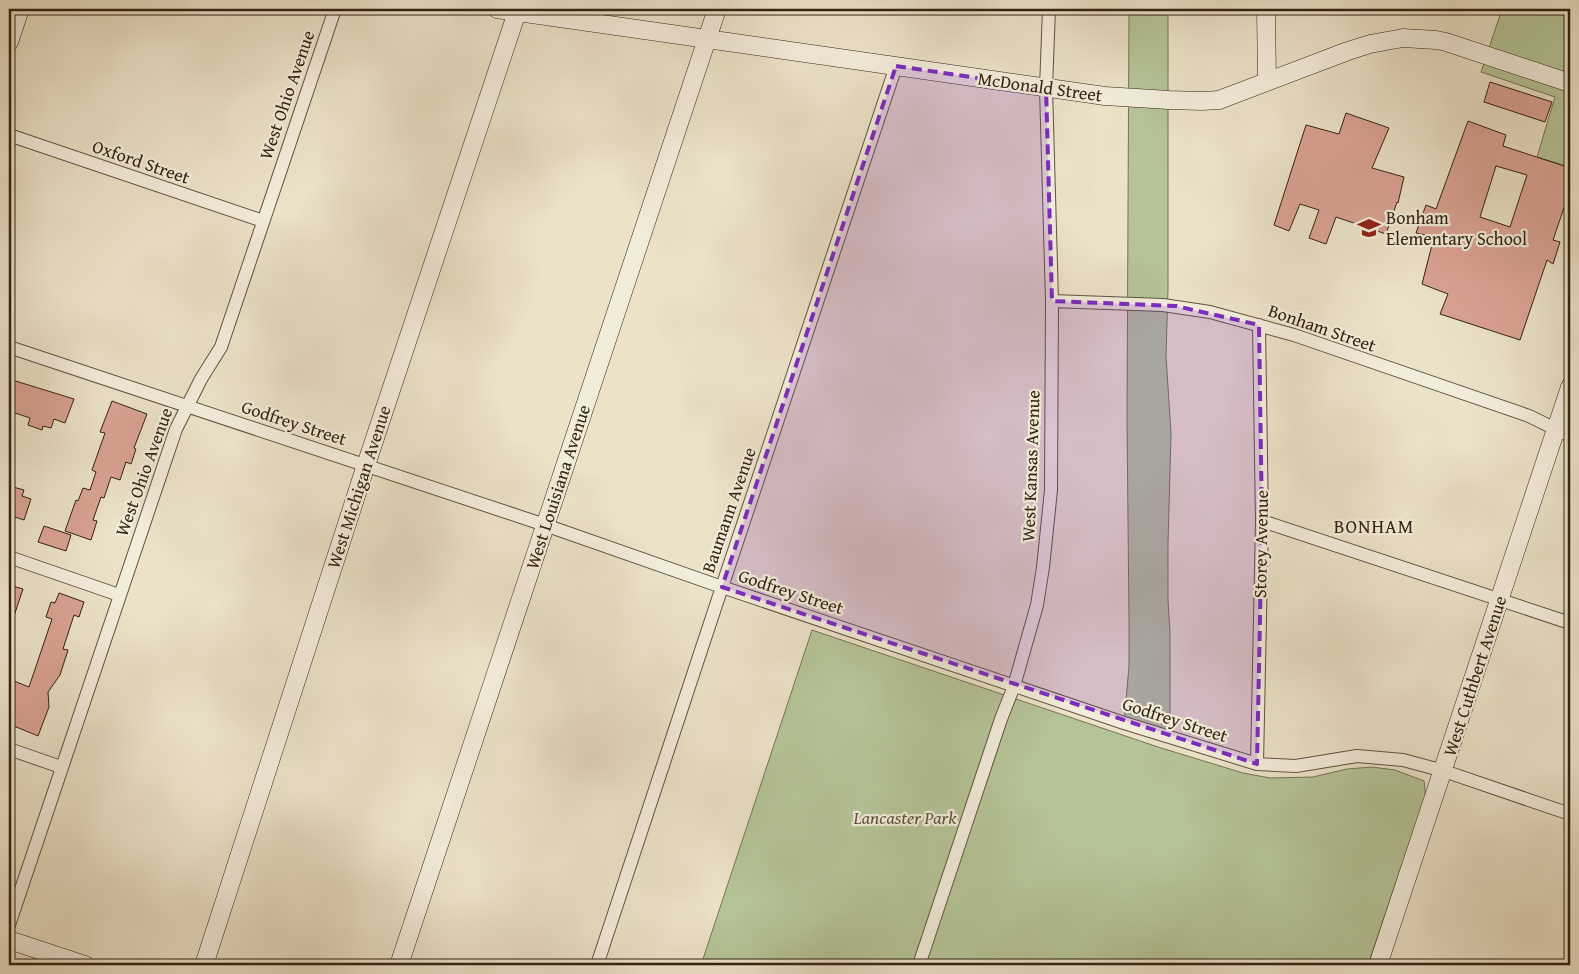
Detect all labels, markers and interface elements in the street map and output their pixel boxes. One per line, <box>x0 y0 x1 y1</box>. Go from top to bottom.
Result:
street label: West Ohio Avenue <box>252 27 321 163</box>
street label: McDonald Street <box>976 64 1105 109</box>
street label: Oxford Street <box>89 132 194 191</box>
place label: Bonham Elementary School <box>1386 204 1527 252</box>
school or university icon: Bonham Elementary School <box>1356 215 1382 241</box>
street label: Bonham Street <box>1265 296 1380 359</box>
street label: West Kansas Avenue <box>1014 390 1047 542</box>
street label: Godfrey Street <box>238 393 351 452</box>
street label: West Louisiana Avenue <box>518 401 597 573</box>
street label: West Michigan Avenue <box>319 402 398 572</box>
street label: West Ohio Avenue <box>108 404 179 540</box>
street label: Baumann Avenue <box>694 443 763 576</box>
street label: Storey Avenue <box>1246 490 1275 598</box>
district label: BONHAM <box>1334 512 1414 540</box>
street label: Godfrey Street <box>735 562 848 621</box>
street label: West Cuthbert Avenue <box>1436 592 1513 760</box>
street label: Godfrey Street <box>1119 690 1232 749</box>
park label: Lancaster Park <box>853 804 957 831</box>

